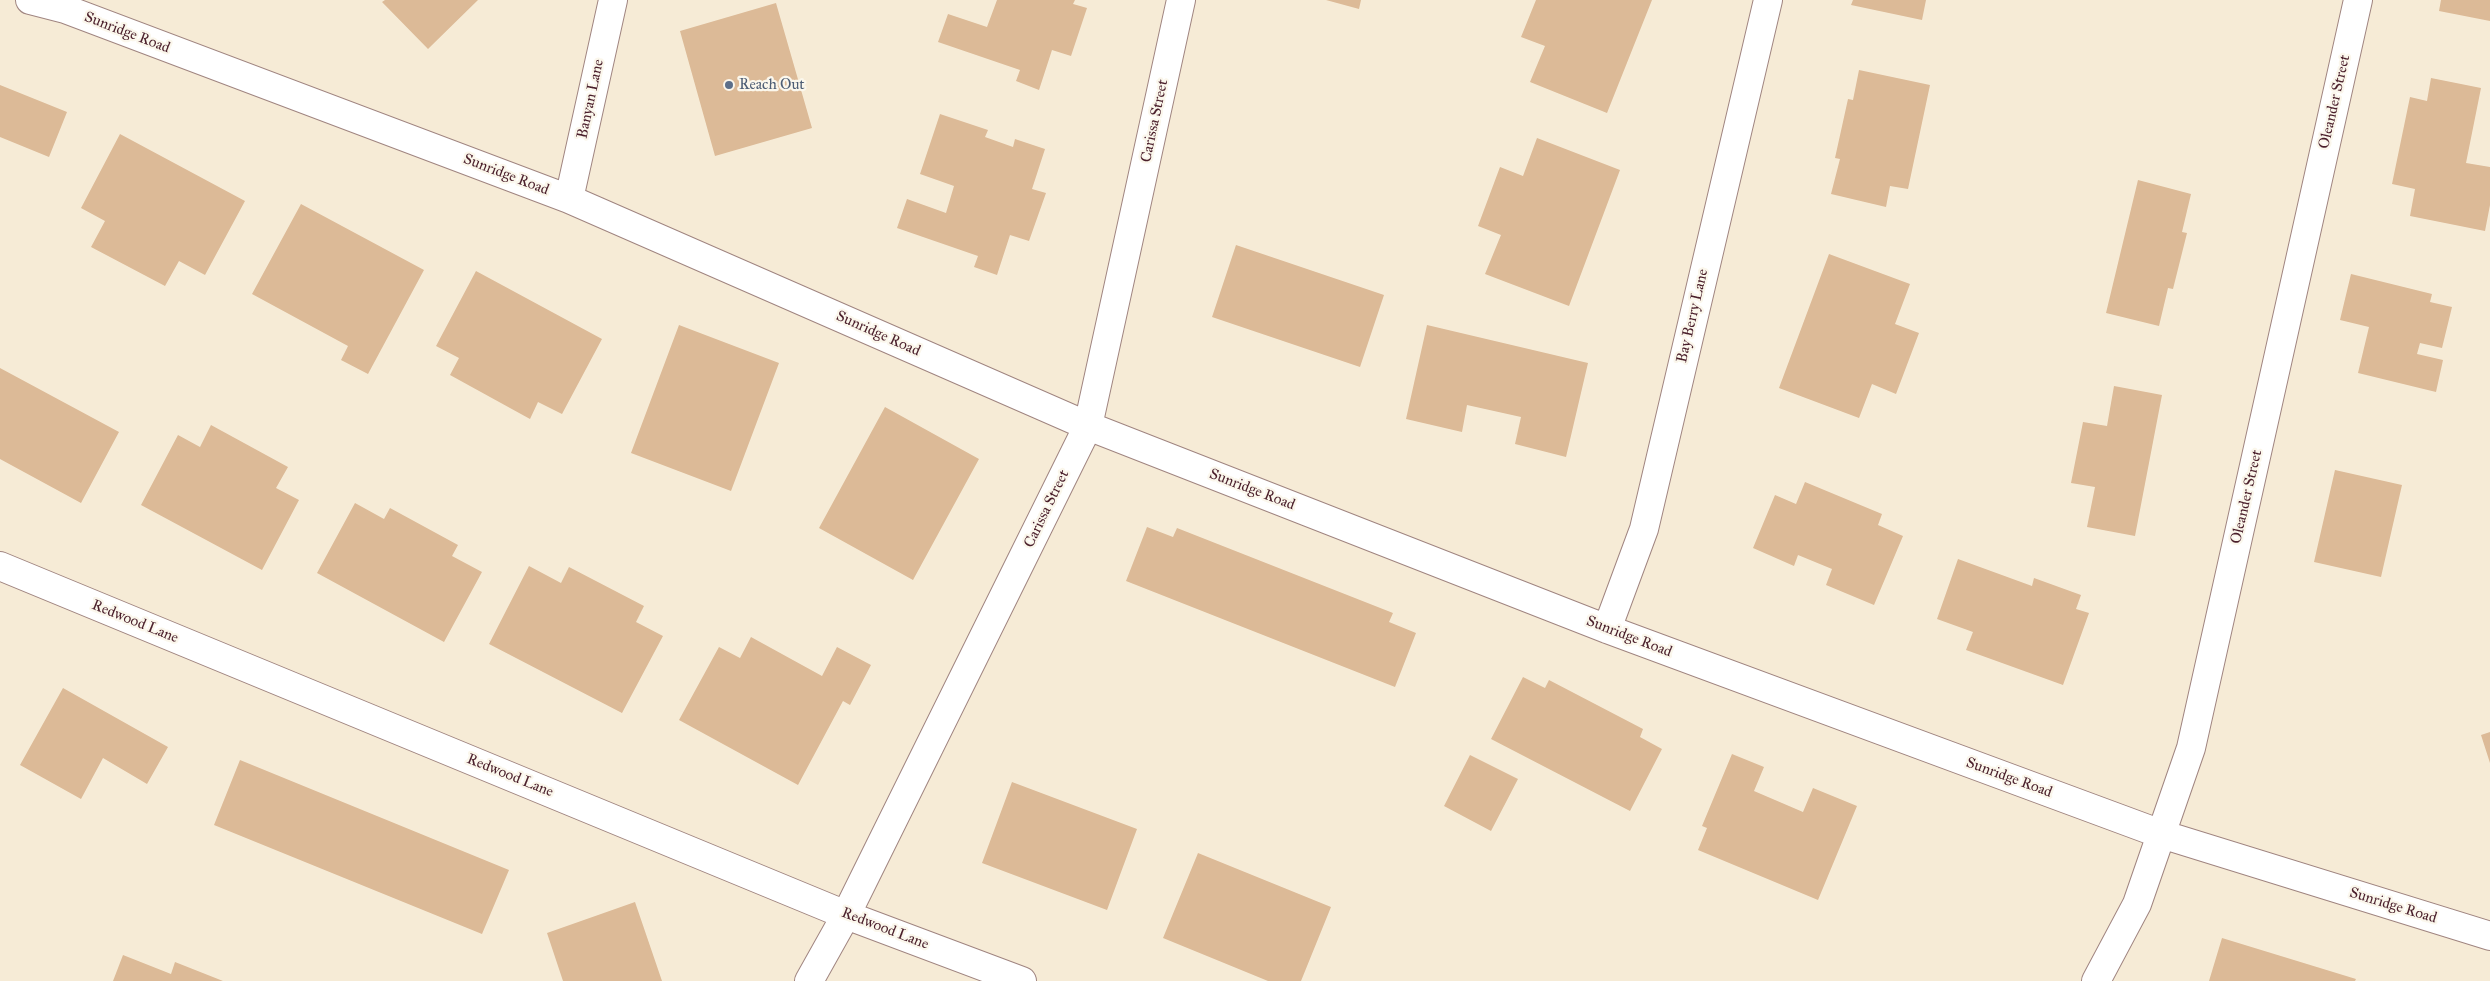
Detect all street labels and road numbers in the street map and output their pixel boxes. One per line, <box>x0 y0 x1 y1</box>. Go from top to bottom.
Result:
street label: Sunridge Road <box>82 8 172 58</box>
street label: Oleander Street <box>2315 53 2355 151</box>
street label: Banyan Lane <box>574 58 608 140</box>
street label: Carissa Street <box>1137 78 1173 164</box>
street label: Sunridge Road <box>461 150 551 200</box>
street label: Bay Berry Lane <box>1673 267 1713 365</box>
street label: Sunridge Road <box>833 307 923 361</box>
street label: Oleander Street <box>2227 448 2267 546</box>
street label: Sunridge Road <box>1207 465 1297 515</box>
street label: Carissa Street <box>1020 467 1074 551</box>
street label: Redwood Lane <box>89 596 181 648</box>
street label: Sunridge Road <box>1584 612 1674 662</box>
street label: Redwood Lane <box>464 750 556 802</box>
street label: Sunridge Road <box>1963 754 2055 802</box>
street label: Sunridge Road <box>2347 884 2439 928</box>
street label: Redwood Lane <box>839 904 931 954</box>

